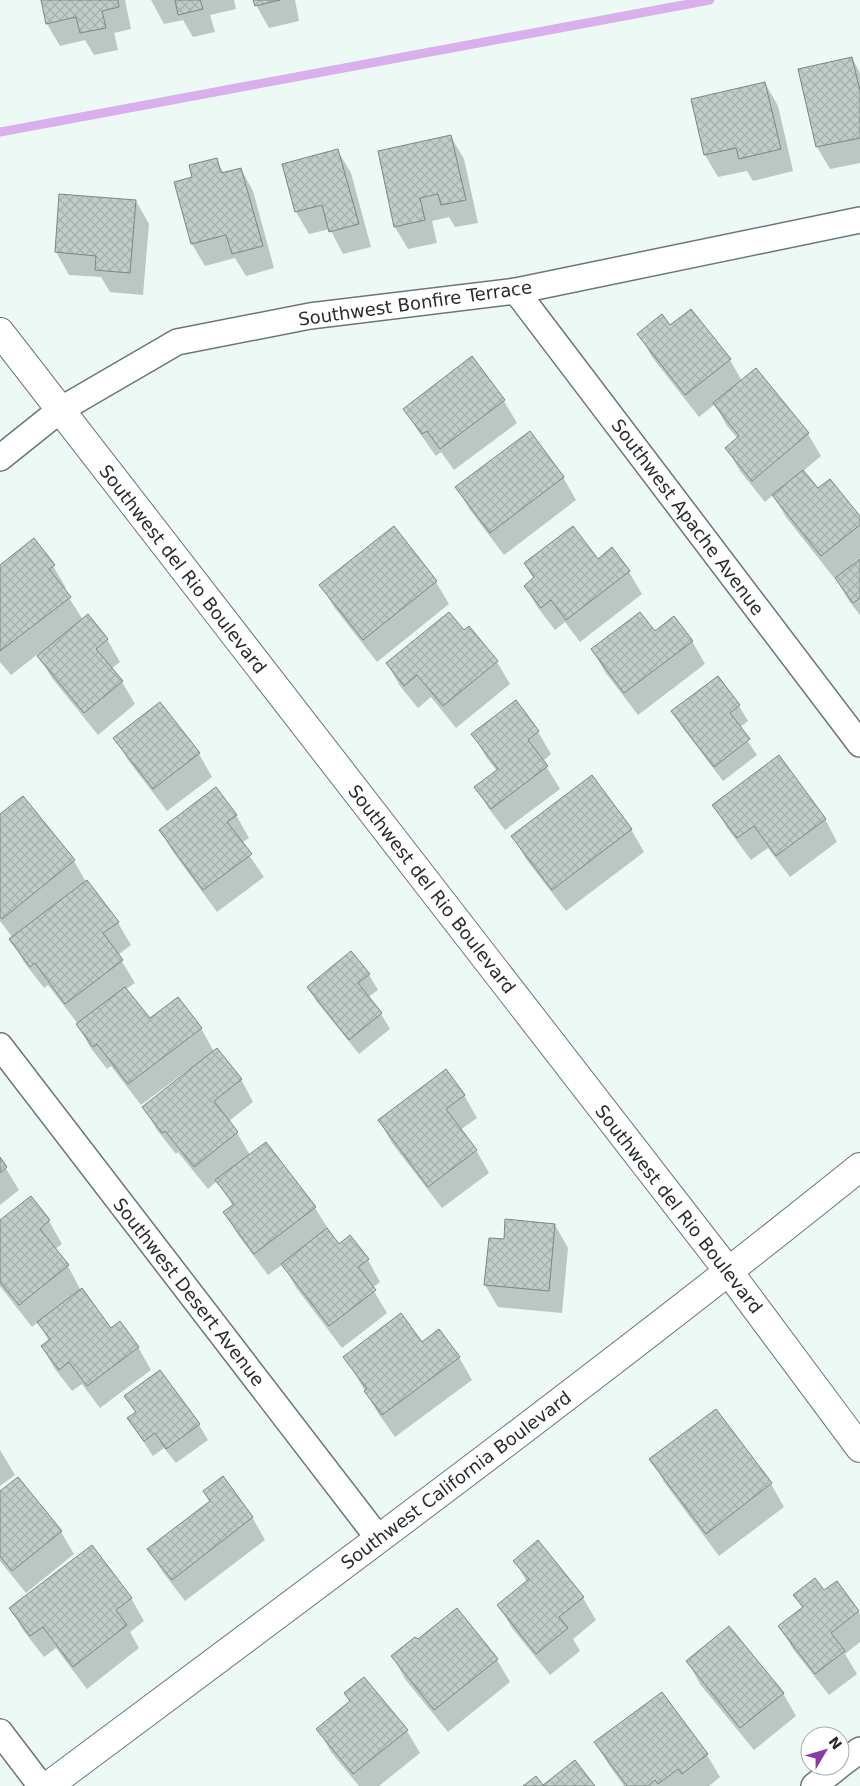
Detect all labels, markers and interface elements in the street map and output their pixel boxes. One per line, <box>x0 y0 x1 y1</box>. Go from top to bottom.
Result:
street label: Southwest Bonfire Terrace <box>297 276 533 330</box>
street label: Southwest Apache Avenue <box>607 415 769 619</box>
street label: Southwest del Rio Boulevard <box>95 461 271 677</box>
street label: Southwest del Rio Boulevard <box>344 781 520 997</box>
street label: Southwest del Rio Boulevard <box>591 1101 767 1317</box>
street label: Southwest Desert Avenue <box>109 1194 269 1390</box>
street label: Southwest California Boulevard <box>337 1387 575 1573</box>
north arrow <box>800 1726 850 1776</box>
text: N <box>825 1733 845 1753</box>

